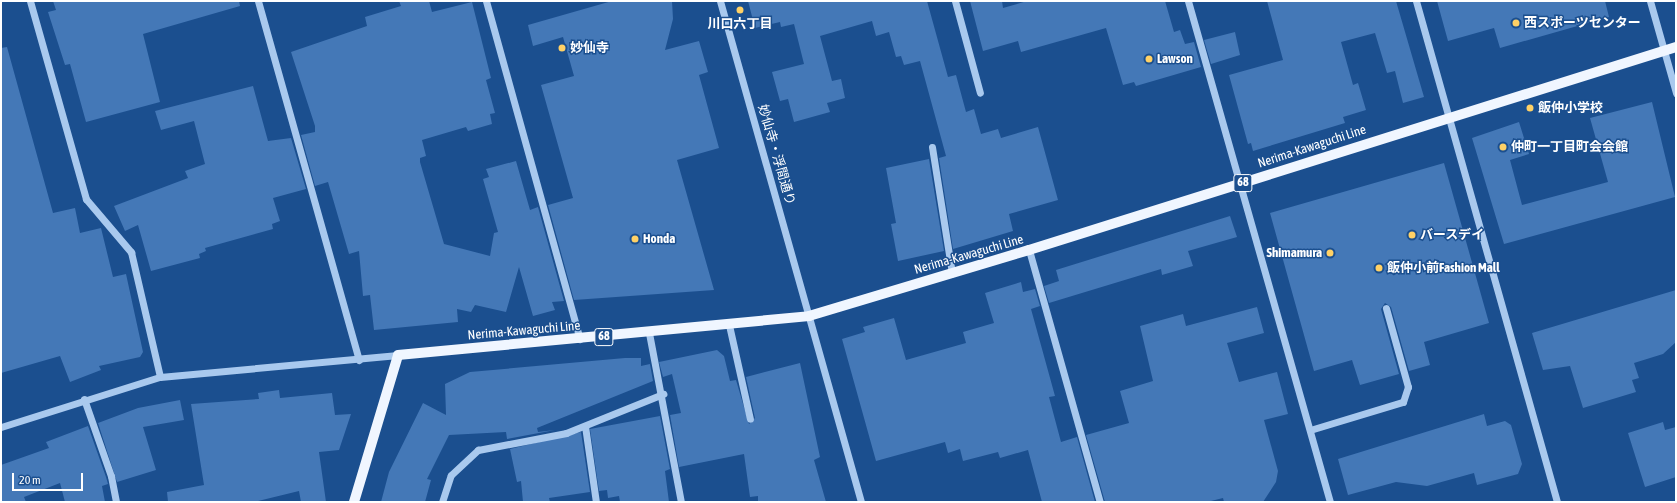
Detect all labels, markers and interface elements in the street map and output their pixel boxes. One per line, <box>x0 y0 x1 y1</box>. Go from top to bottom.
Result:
marker: 川口六丁目 <box>735 5 745 15</box>
place label: 西スポーツセンター <box>1524 15 1641 31</box>
place label: 川口六丁目 <box>708 16 772 32</box>
marker: 西スポーツセンター <box>1511 18 1521 28</box>
place label: 妙仙寺 <box>570 40 609 56</box>
marker: 妙仙寺 <box>557 43 567 53</box>
place label: Lawson <box>1157 51 1193 67</box>
marker: Lawson <box>1144 54 1154 64</box>
place label: 飯仲小学校 <box>1538 100 1603 116</box>
street label: 妙仙寺・浮間通り <box>754 103 798 207</box>
marker: 飯仲小学校 <box>1525 103 1535 113</box>
street label: Nerima-Kawaguchi Line <box>1256 122 1368 172</box>
place label: 仲町一丁目町会会館 <box>1511 139 1628 155</box>
marker: 仲町一丁目町会会館 <box>1498 142 1508 152</box>
road number: 68 <box>1233 173 1253 193</box>
place label: バースデイ <box>1420 227 1485 243</box>
marker: バースデイ <box>1407 230 1417 240</box>
place label: Honda <box>643 231 675 247</box>
street label: Nerima-Kawaguchi Line <box>913 232 1025 278</box>
marker: Honda <box>630 234 640 244</box>
place label: Shimamura <box>1267 245 1322 261</box>
marker: Shimamura <box>1325 248 1335 258</box>
place label: 飯仲小前Fashion Mall <box>1387 260 1500 276</box>
marker: 飯仲小前Fashion Mall <box>1374 263 1384 273</box>
street label: Nerima-Kawaguchi Line <box>467 318 581 344</box>
road number: 68 <box>594 327 614 347</box>
scale bar <box>14 465 85 491</box>
text: 20 m <box>19 473 41 487</box>

